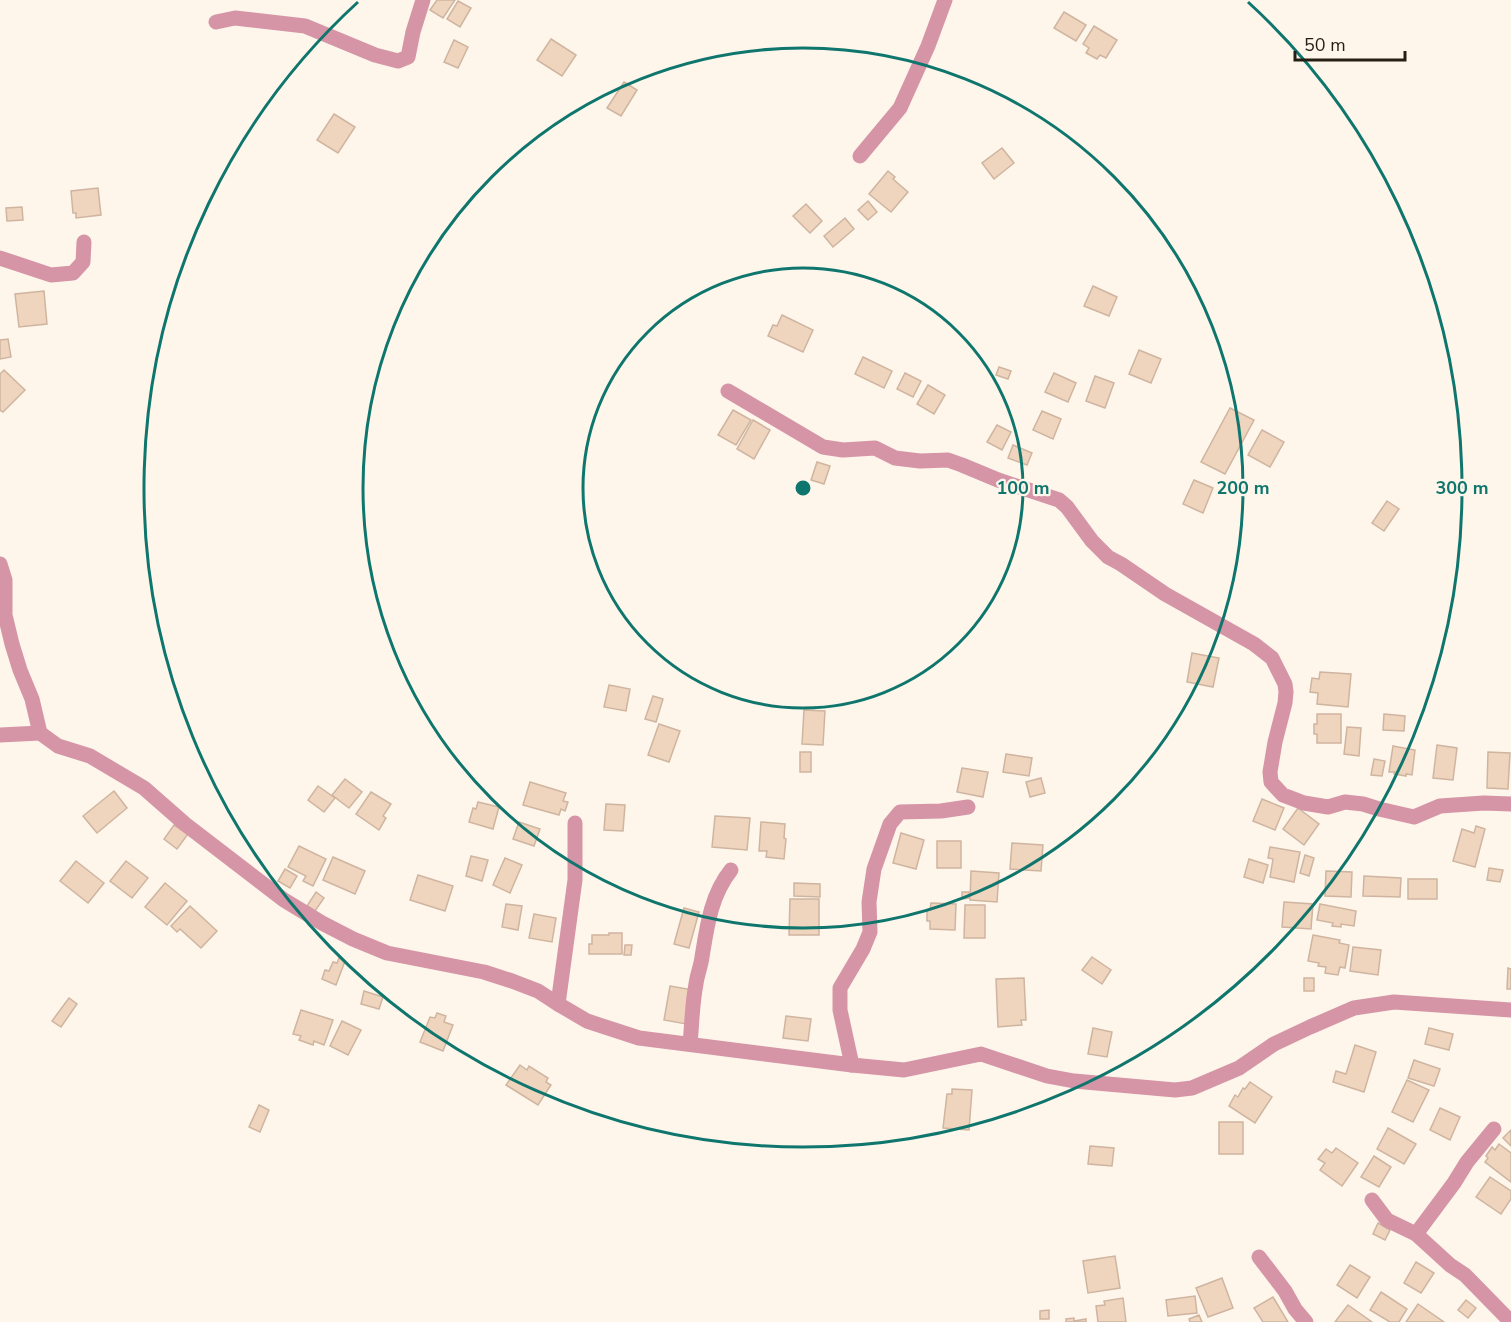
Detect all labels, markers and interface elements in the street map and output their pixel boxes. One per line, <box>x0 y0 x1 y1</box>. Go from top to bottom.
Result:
scale bar <box>1295 24 1404 62</box>
text: 50 m <box>1304 33 1346 57</box>
text: 100 m <box>996 476 1050 500</box>
text: 200 m <box>1216 476 1270 500</box>
text: 300 m <box>1435 476 1489 500</box>
centre of rings <box>793 478 813 498</box>

